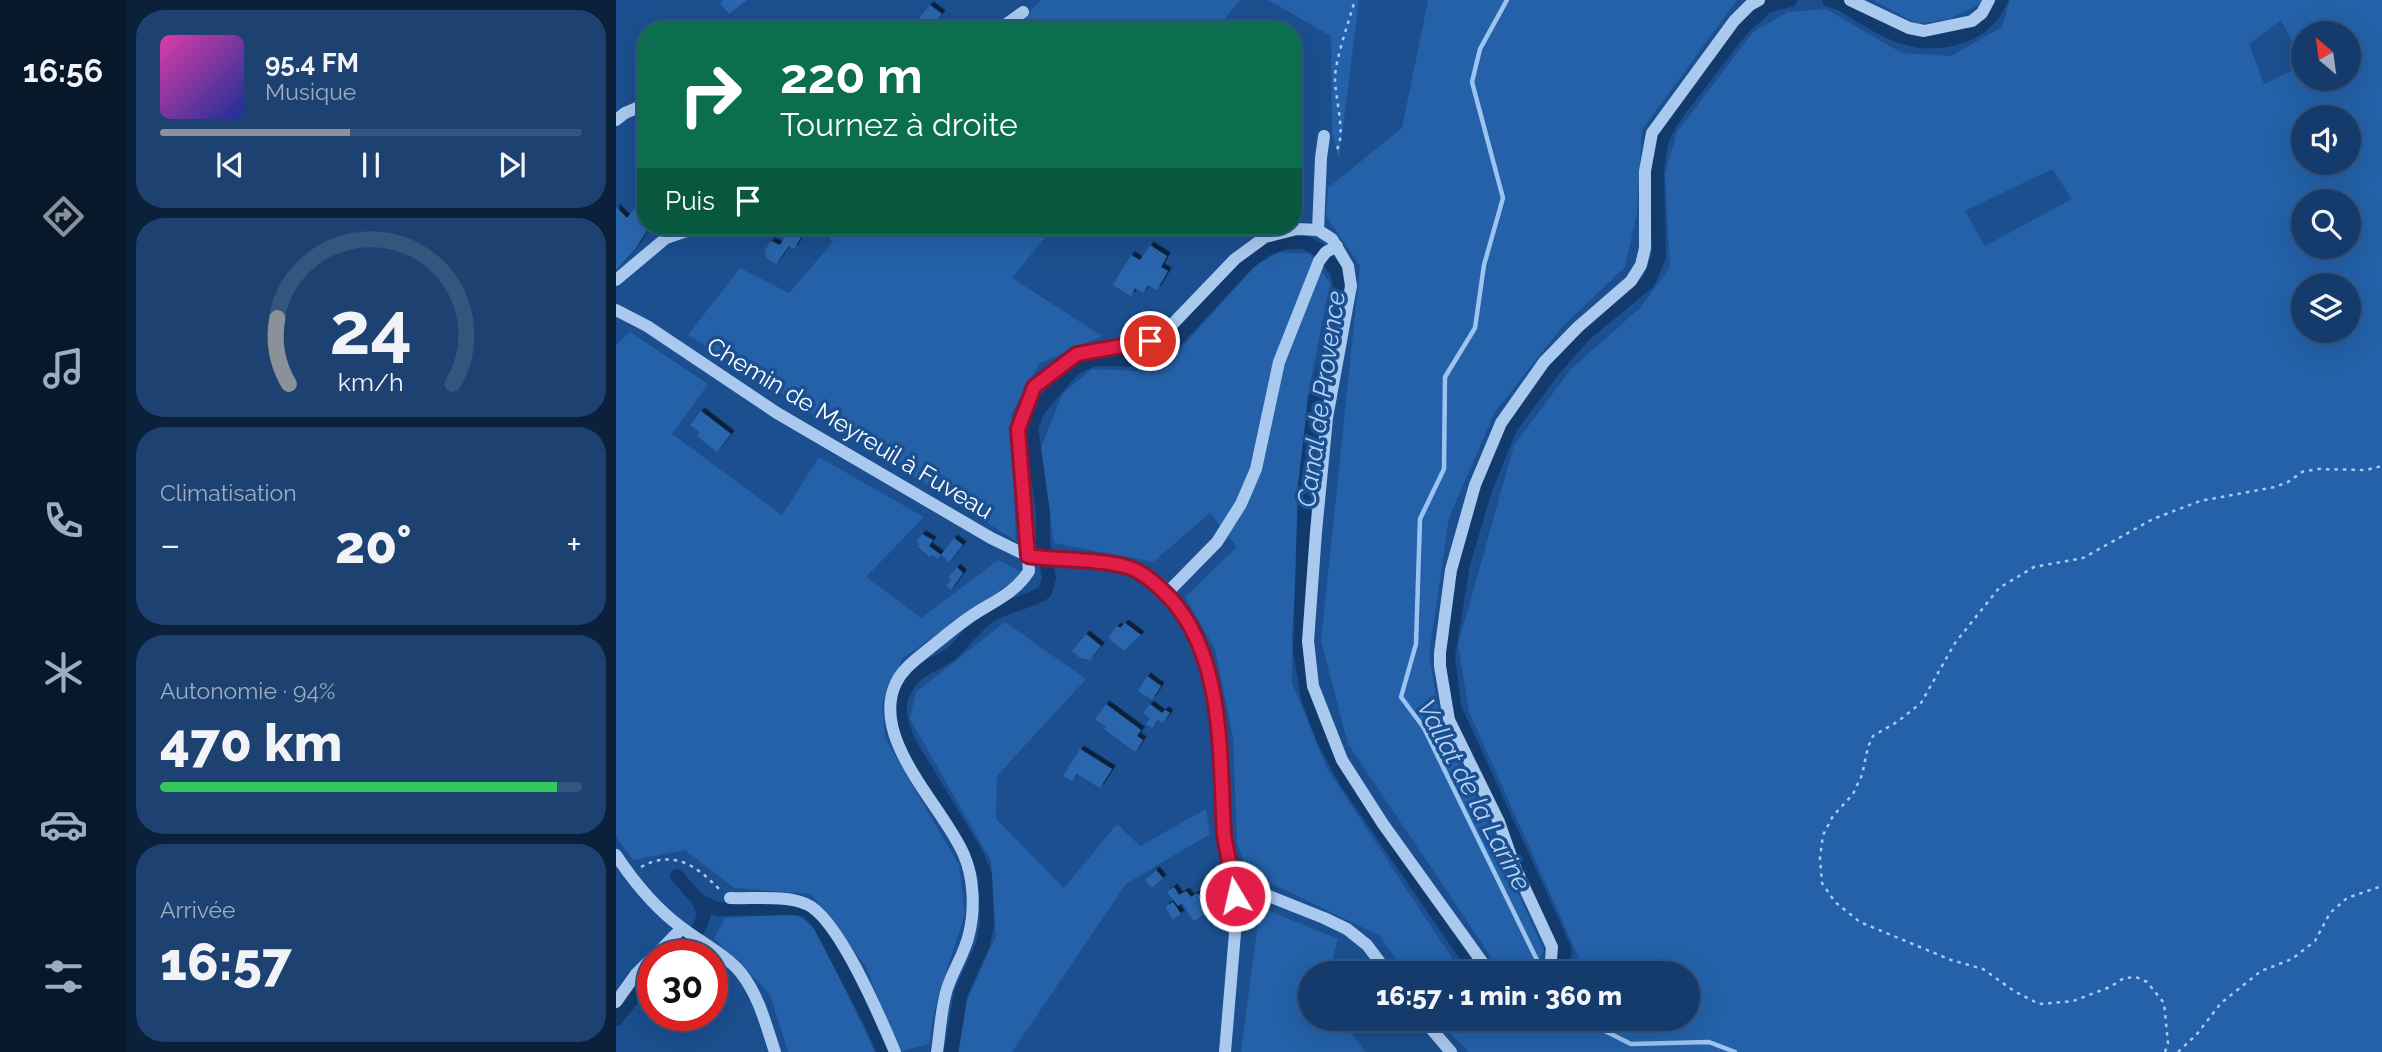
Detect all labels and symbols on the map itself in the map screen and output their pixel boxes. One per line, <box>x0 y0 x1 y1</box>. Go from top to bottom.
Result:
north arrow <box>2291 21 2361 91</box>
water label: Canal de Provence <box>1291 289 1351 509</box>
pin <box>1120 311 1180 371</box>
street label: Chemin de Meyreuil à Fuveau <box>702 331 998 525</box>
water label: Vallat de la Larine <box>1411 694 1537 896</box>
position arrow <box>1198 859 1272 933</box>
speed limit sign: 30 <box>637 940 728 1031</box>

